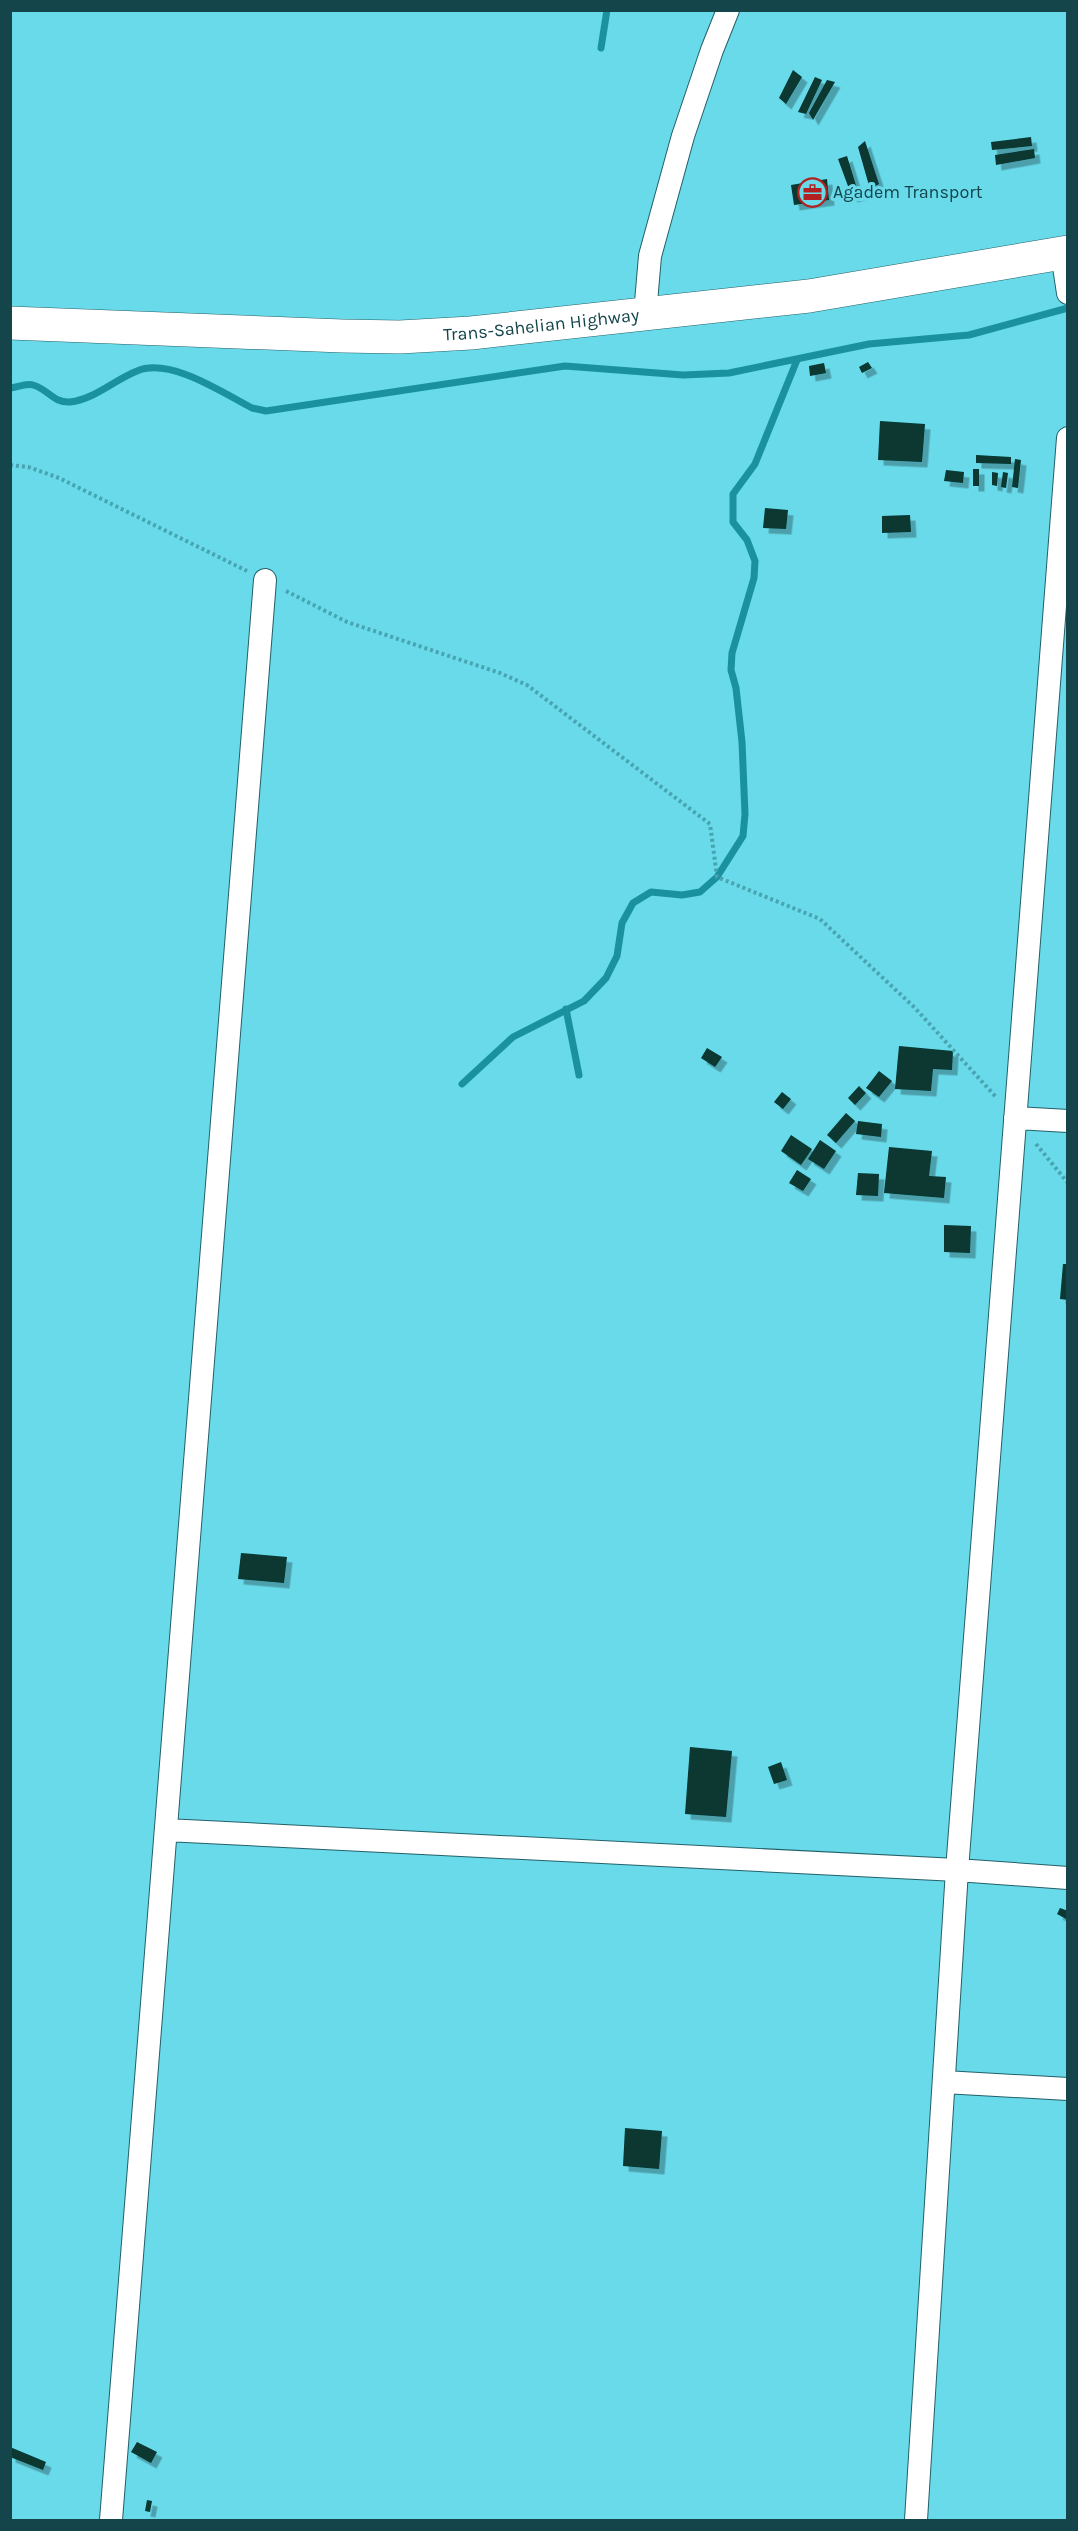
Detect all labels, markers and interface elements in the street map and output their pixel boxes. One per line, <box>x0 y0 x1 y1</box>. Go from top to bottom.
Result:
office icon: Agadem Transport <box>796 176 828 208</box>
place label: Agadem Transport <box>833 181 983 203</box>
street label: Trans-Sahelian Highway <box>443 304 641 346</box>

